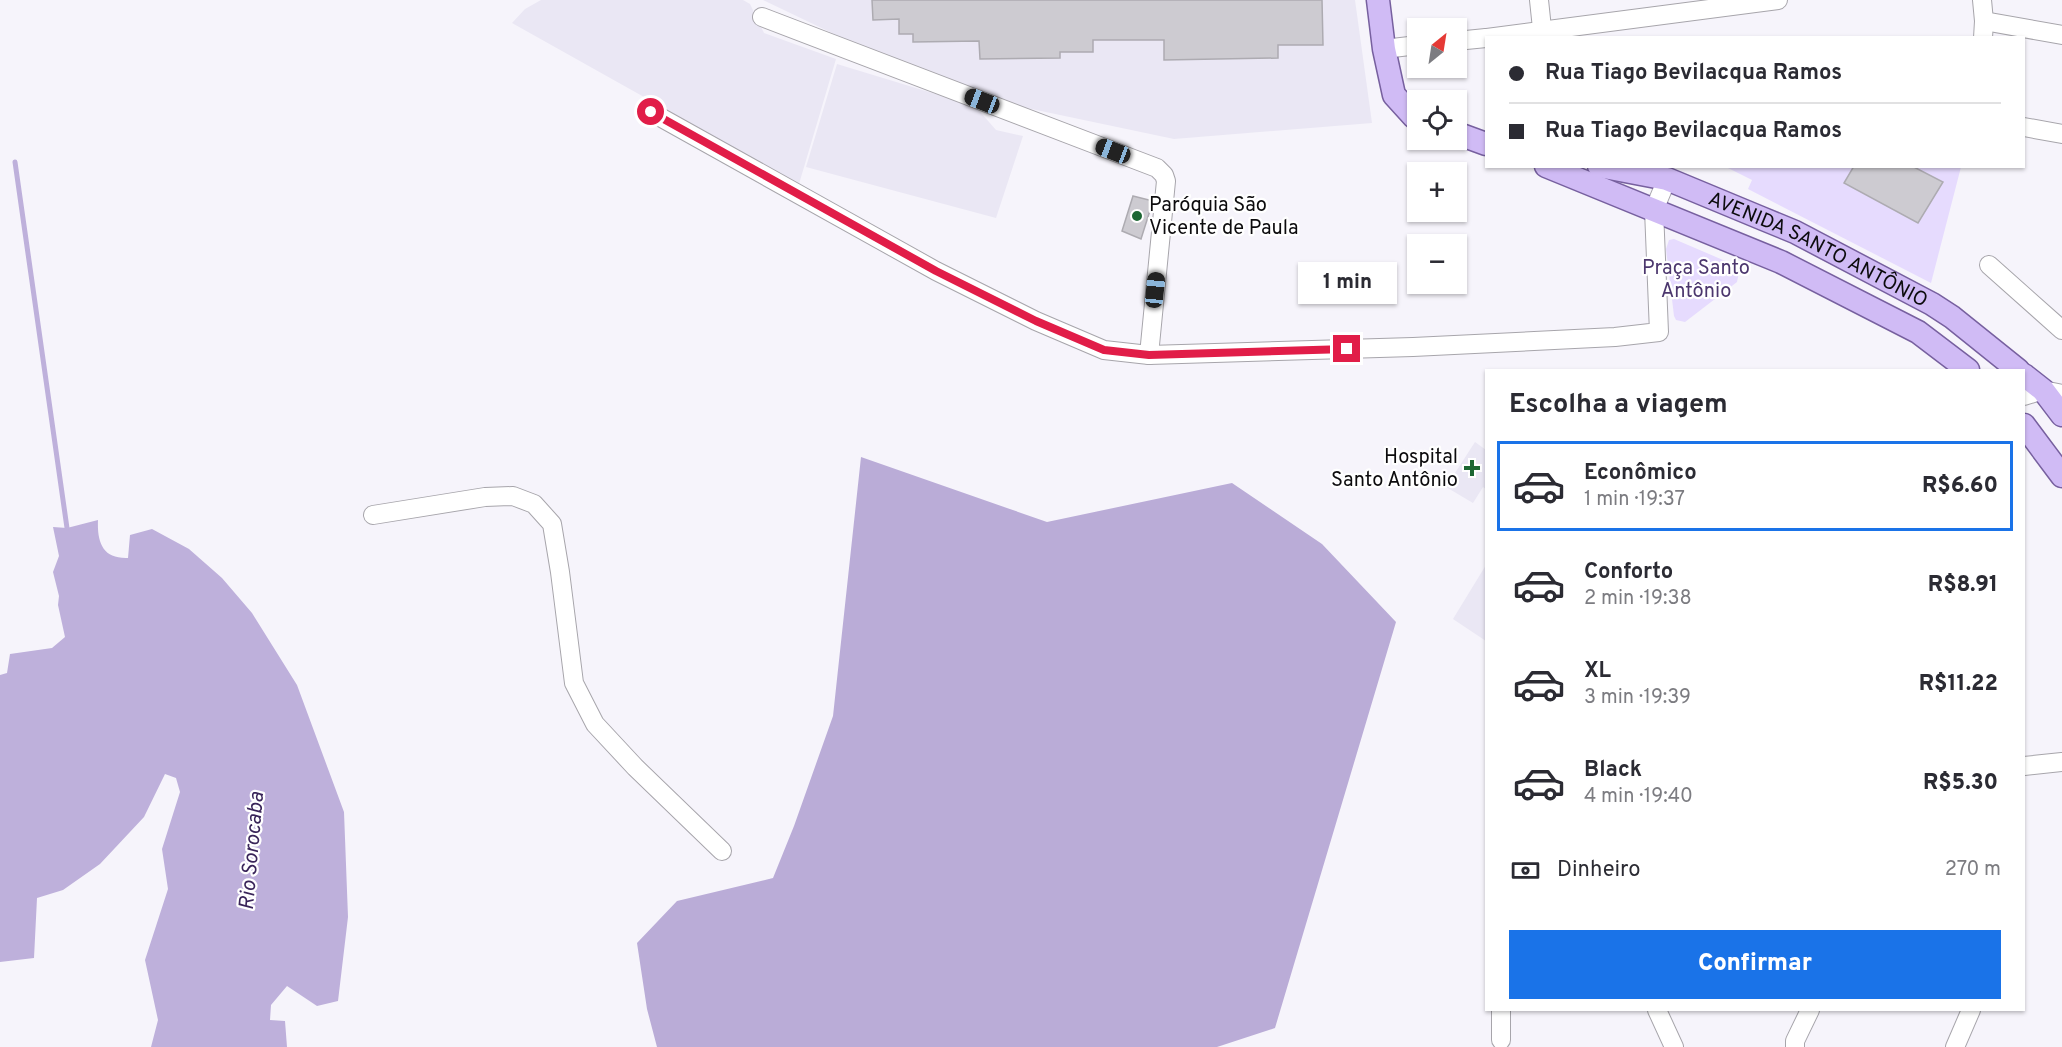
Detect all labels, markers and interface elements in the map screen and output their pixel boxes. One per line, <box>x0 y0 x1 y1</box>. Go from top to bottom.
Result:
north arrow <box>1407 18 1467 78</box>
map controls <box>1407 18 1467 294</box>
text: Rua Tiago Bevilacqua Ramos <box>1545 60 1842 87</box>
car <box>962 86 1002 116</box>
button: locate <box>1407 90 1467 150</box>
route start <box>637 98 664 125</box>
text: Rua Tiago Bevilacqua Ramos <box>1545 118 1842 145</box>
car <box>1093 136 1133 166</box>
button: + <box>1407 162 1467 222</box>
street label: AVENIDA SANTO ANTÔNIO <box>1704 187 1932 314</box>
place label: Paróquia São Vicente de Paula <box>1149 193 1298 242</box>
marker: Paróquia São Vicente de Paula <box>1130 209 1144 223</box>
button: − <box>1407 234 1467 294</box>
park label: Praça Santo Antônio <box>1642 256 1750 305</box>
callout: 1 min <box>1298 262 1396 304</box>
text: 1 min <box>1323 270 1372 296</box>
car <box>1144 271 1166 309</box>
route end <box>1333 335 1360 362</box>
text: Escolha a viagem <box>1509 388 1728 422</box>
place label: Hospital Santo Antônio <box>1331 445 1458 494</box>
marker: Hospital Santo Antônio <box>1463 459 1481 477</box>
icon: car <box>1512 459 1566 513</box>
text: Econômico <box>1584 460 1697 487</box>
text: R$6.60 <box>1922 473 1998 500</box>
text: 1 min · 19:37 <box>1584 487 1685 513</box>
icon: car <box>1512 558 1566 612</box>
text: Conforto <box>1584 559 1673 586</box>
text: R$8.91 <box>1928 572 1998 599</box>
text: 2 min · 19:38 <box>1584 586 1692 612</box>
icon: car <box>1512 657 1566 711</box>
text: XL <box>1584 658 1611 685</box>
text: R$11.22 <box>1919 671 1998 698</box>
text: 3 min · 19:39 <box>1584 685 1691 711</box>
icon: car <box>1512 756 1566 810</box>
text: Black <box>1584 757 1642 784</box>
text: R$5.30 <box>1923 770 1998 797</box>
text: 4 min · 19:40 <box>1584 784 1693 810</box>
water label: Rio Sorocaba <box>234 791 271 912</box>
icon: cash <box>1509 854 1542 887</box>
text: Dinheiro <box>1557 857 1640 884</box>
text: 270 m <box>1945 857 2001 883</box>
button: Confirmar <box>1509 930 2001 999</box>

